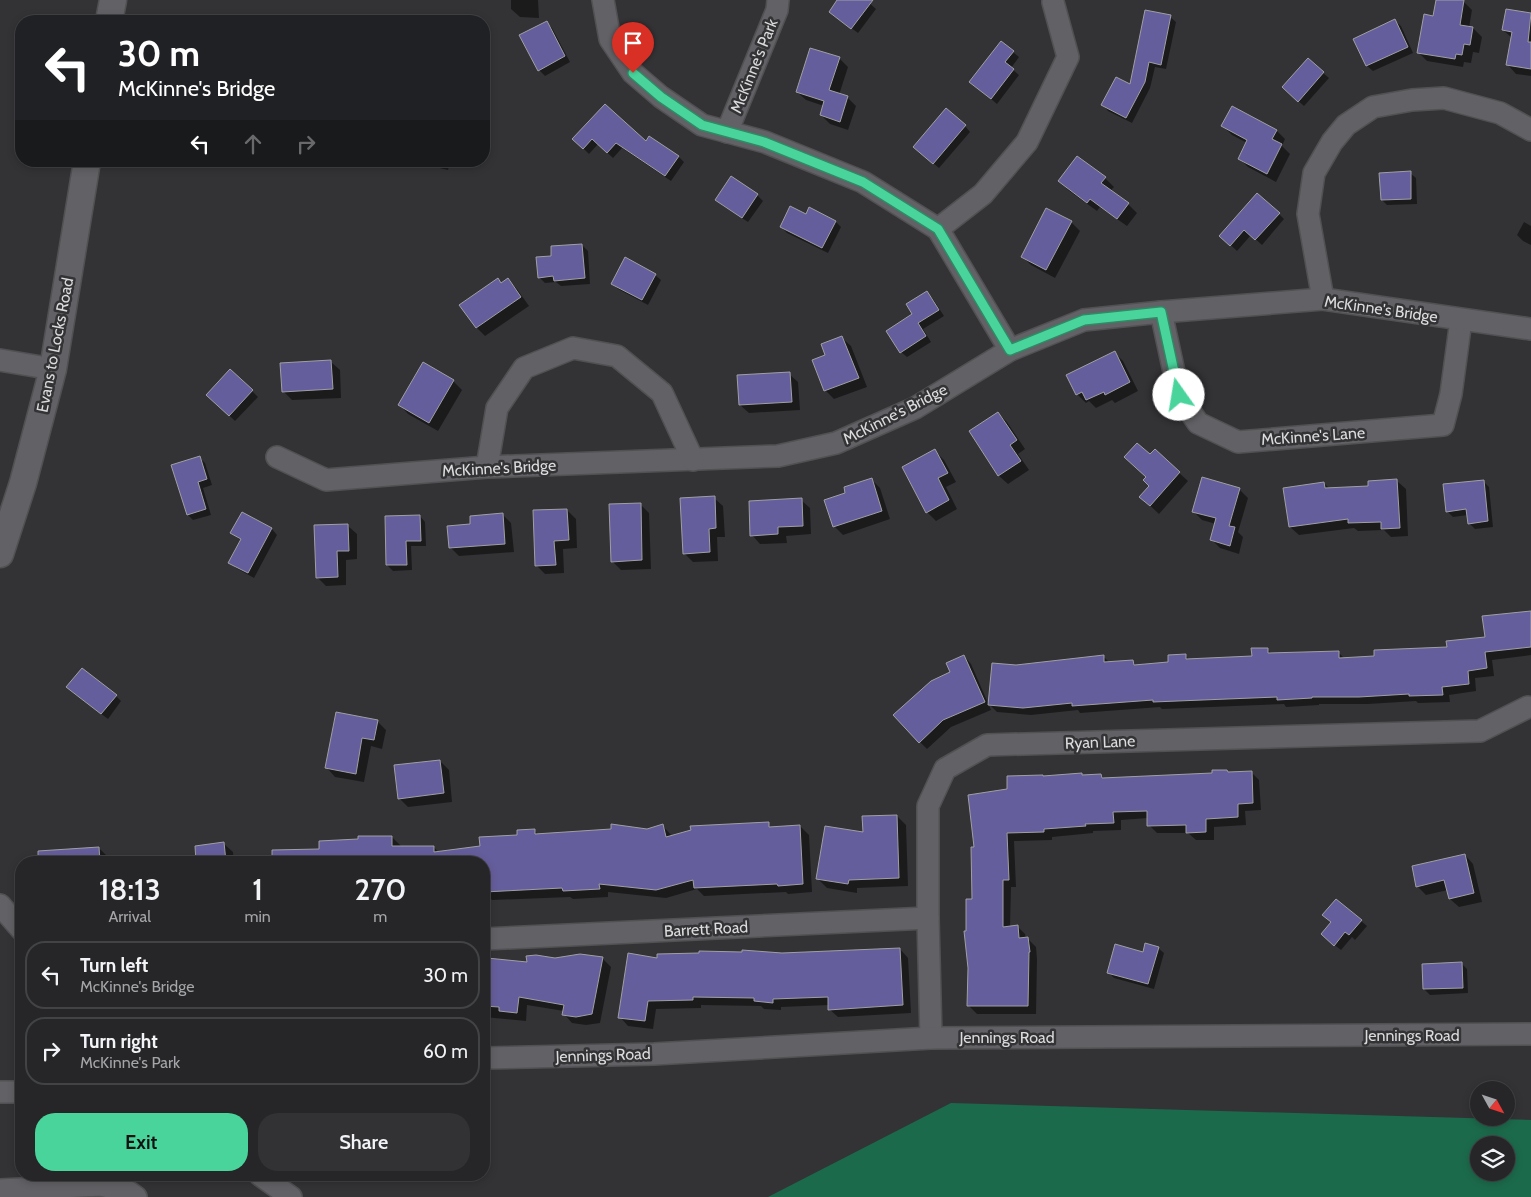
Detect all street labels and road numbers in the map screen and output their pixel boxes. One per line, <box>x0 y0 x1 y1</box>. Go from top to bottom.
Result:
street label: McKinne's Park <box>726 15 782 116</box>
street label: Evans to Locks Road <box>33 276 77 414</box>
street label: McKinne's Bridge <box>1323 292 1439 326</box>
street label: McKinne's Bridge <box>840 380 950 448</box>
street label: McKinne's Lane <box>1260 423 1366 449</box>
street label: McKinne's Bridge <box>441 456 557 480</box>
street label: Ryan Lane <box>1064 731 1136 753</box>
street label: Barrett Road <box>663 917 749 941</box>
street label: Jennings Road <box>1363 1026 1460 1045</box>
street label: Jennings Road <box>958 1028 1055 1047</box>
street label: Jennings Road <box>554 1044 651 1066</box>

